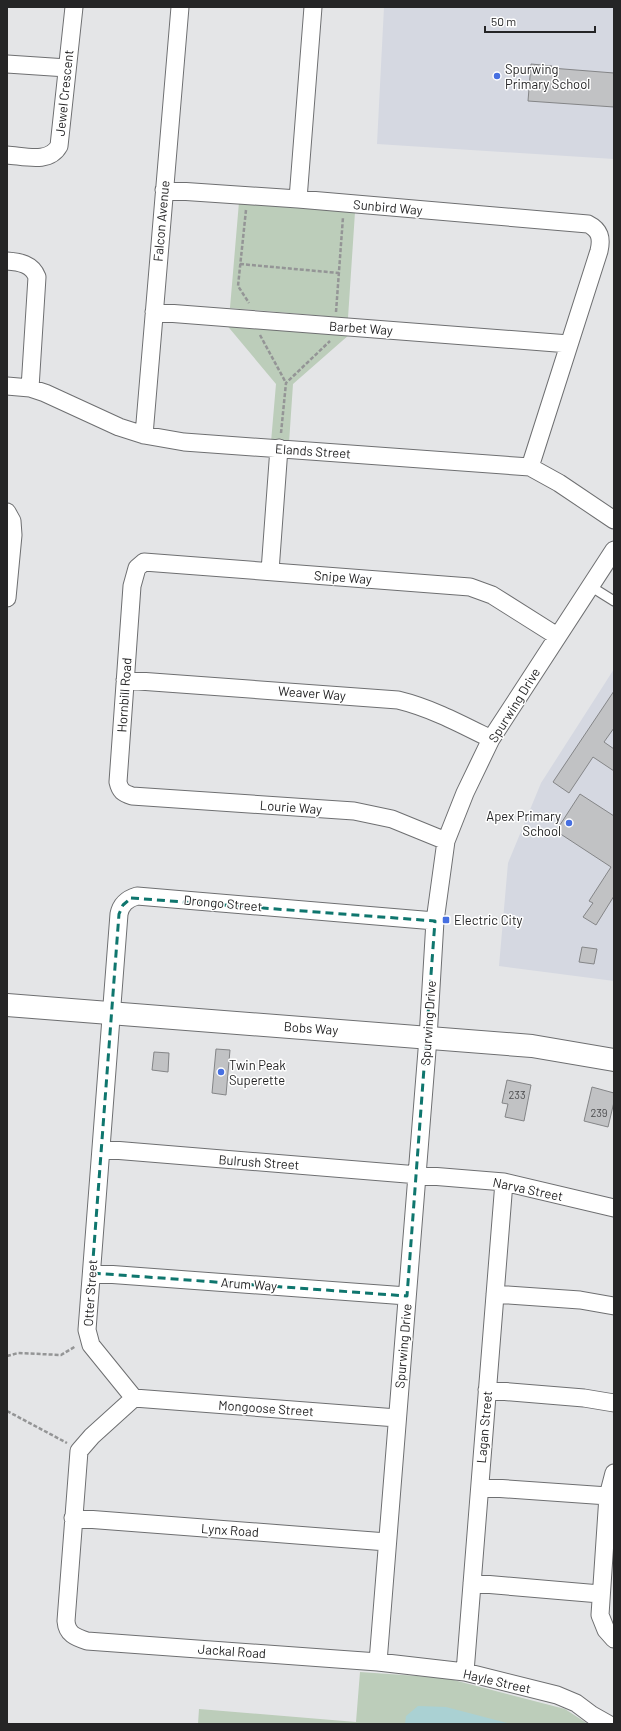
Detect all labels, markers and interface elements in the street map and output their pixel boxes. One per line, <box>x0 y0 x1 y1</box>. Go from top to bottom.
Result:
scale bar <box>485 8 595 34</box>
text: 50 m <box>491 14 516 28</box>
street label: Jewel Crescent <box>51 49 77 137</box>
place label: Spurwing Primary School <box>505 61 590 92</box>
marker: Spurwing Primary School <box>492 71 502 81</box>
street label: Falcon Avenue <box>149 180 173 262</box>
street label: Sunbird Way <box>353 196 423 218</box>
street label: Barbet Way <box>329 318 393 338</box>
street label: Elands Street <box>275 440 351 462</box>
street label: Snipe Way <box>314 567 372 587</box>
street label: Hornbill Road <box>113 657 135 733</box>
street label: Spurwing Drive <box>485 665 543 745</box>
street label: Weaver Way <box>278 683 346 703</box>
street label: Lourie Way <box>259 797 323 817</box>
place label: Apex Primary School <box>486 808 561 839</box>
marker: Apex Primary School <box>564 818 574 828</box>
street label: Drongo Street <box>183 892 263 914</box>
place label: Electric City <box>454 912 523 928</box>
marker: Electric City <box>441 915 451 925</box>
street label: Spurwing Drive <box>417 980 439 1066</box>
street label: Bobs Way <box>283 1018 339 1038</box>
place label: Twin Peak Superette <box>229 1057 286 1088</box>
marker: Twin Peak Superette <box>216 1067 226 1077</box>
house number: 233 <box>508 1088 526 1101</box>
house number: 239 <box>590 1106 608 1119</box>
street label: Bulrush Street <box>218 1151 300 1173</box>
street label: Narva Street <box>491 1174 565 1204</box>
street label: Otter Street <box>80 1259 100 1327</box>
street label: Arum Way <box>220 1274 278 1294</box>
street label: Spurwing Drive <box>391 1303 415 1389</box>
street label: Lagan Street <box>473 1390 495 1464</box>
street label: Mongoose Street <box>218 1397 314 1419</box>
street label: Lynx Road <box>201 1520 259 1540</box>
street label: Jackal Road <box>197 1641 267 1661</box>
street label: Hayle Street <box>462 1665 532 1697</box>

